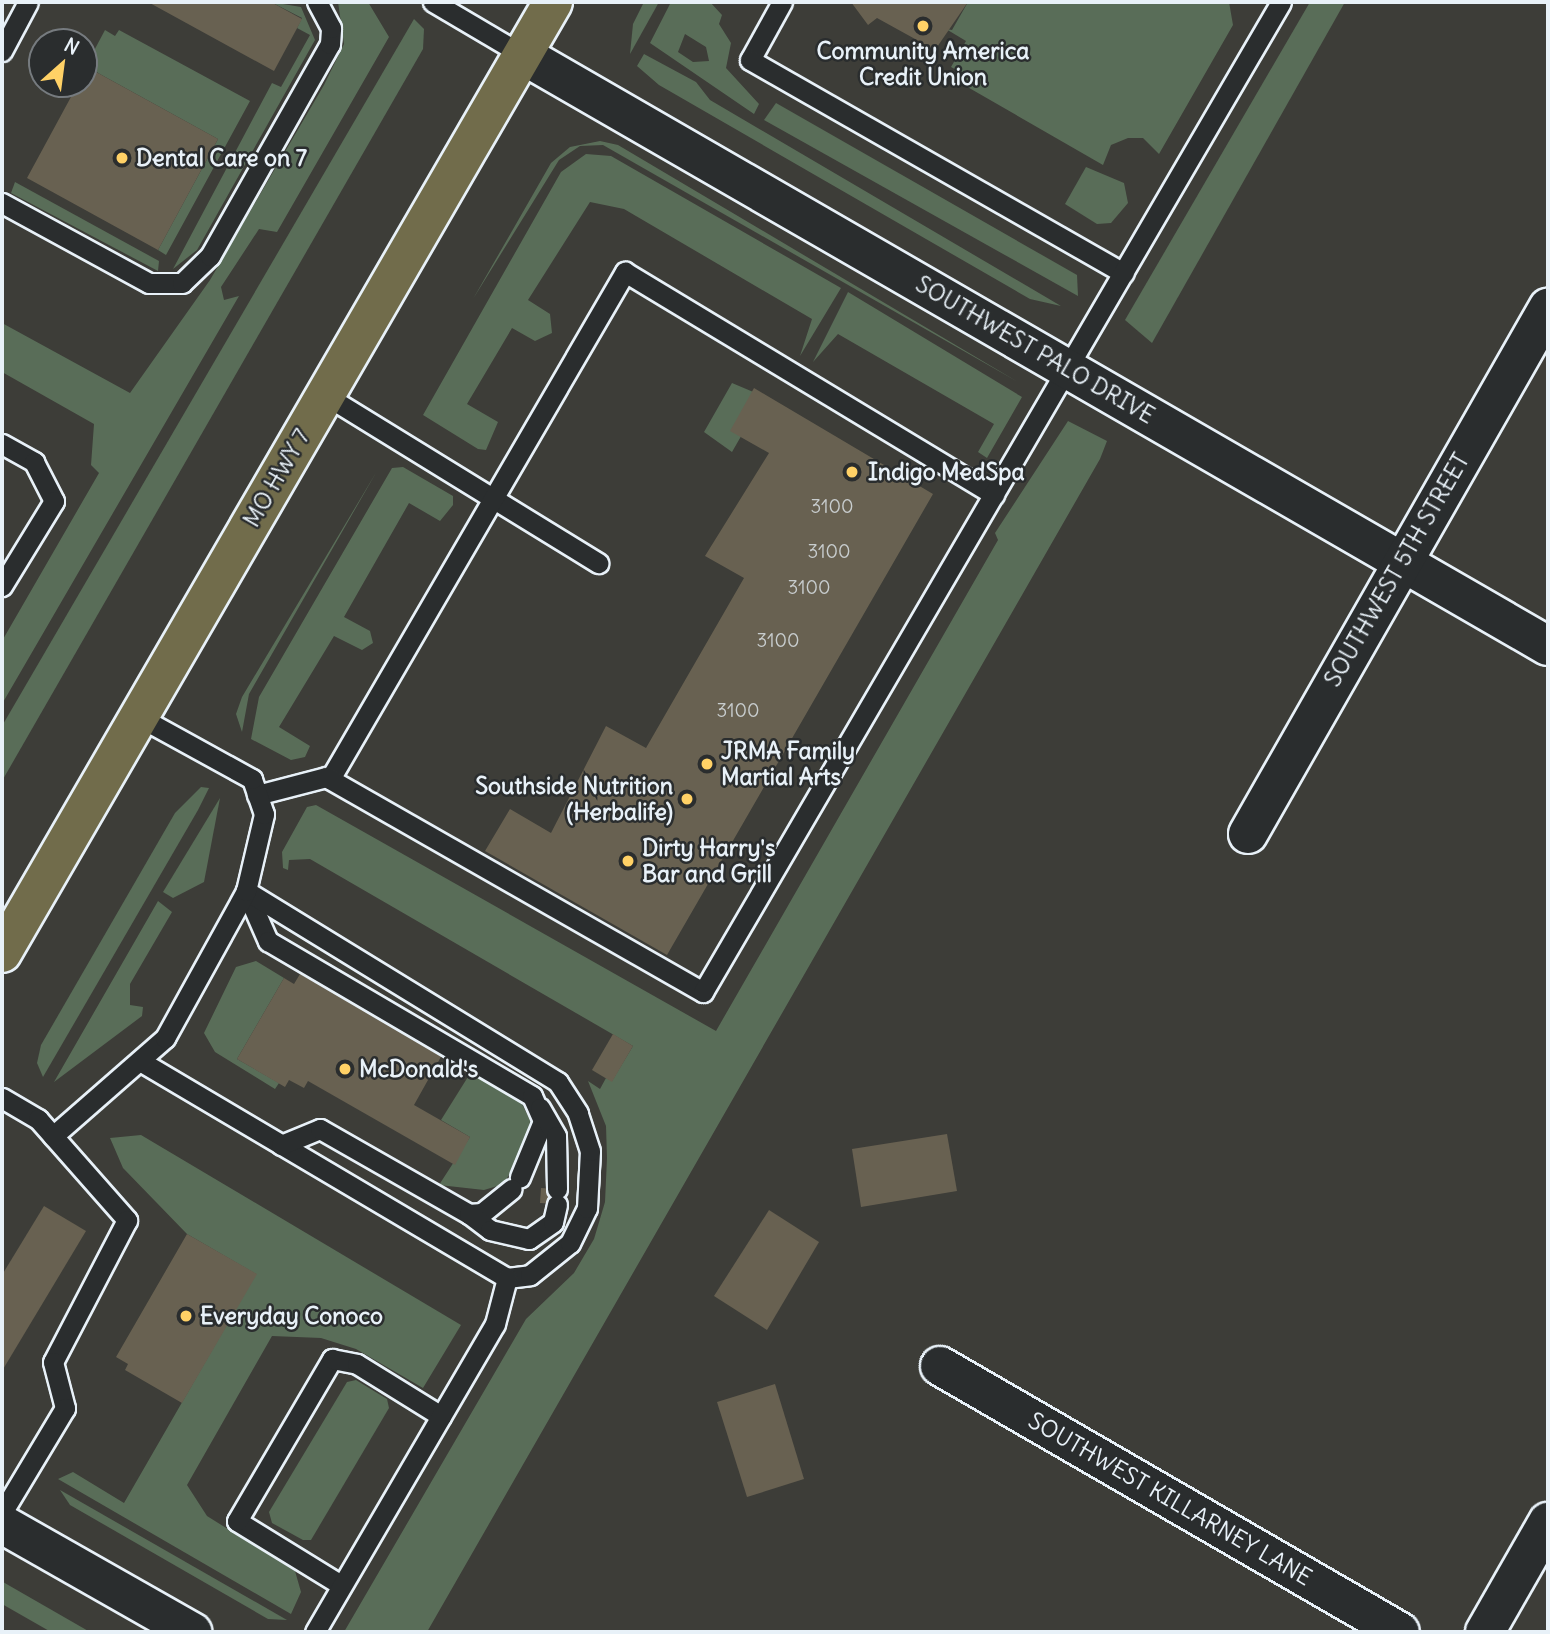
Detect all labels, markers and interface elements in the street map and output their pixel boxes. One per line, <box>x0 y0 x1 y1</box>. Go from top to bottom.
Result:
marker: Community America Credit Union <box>915 18 931 34</box>
north arrow <box>28 28 98 98</box>
text: N <box>60 33 83 60</box>
place label: Community America Credit Union <box>817 37 1029 91</box>
place label: Dental Care on 7 <box>136 144 307 172</box>
marker: Dental Care on 7 <box>114 150 130 166</box>
street label: SOUTHWEST PALO DRIVE <box>911 270 1159 430</box>
street label: MO HWY 7 <box>238 424 316 532</box>
street label: SOUTHWEST 5TH STREET <box>1319 448 1475 692</box>
place label: Indigo MedSpa <box>868 458 1025 486</box>
marker: Indigo MedSpa <box>842 462 862 482</box>
house number: 3100 <box>810 496 854 518</box>
house number: 3100 <box>807 541 851 563</box>
house number: 3100 <box>787 577 831 599</box>
house number: 3100 <box>756 630 800 652</box>
house number: 3100 <box>716 700 760 722</box>
place label: JRMA Family Martial Arts <box>721 737 855 791</box>
marker: JRMA Family Martial Arts <box>699 756 715 772</box>
place label: Southside Nutrition (Herbalife) <box>475 772 673 826</box>
marker: Southside Nutrition (Herbalife) <box>679 791 695 807</box>
place label: Dirty Harry's Bar and Grill <box>642 834 775 888</box>
marker: Dirty Harry's Bar and Grill <box>620 853 636 869</box>
place label: McDonald's <box>359 1055 478 1083</box>
marker: McDonald's <box>337 1061 353 1077</box>
place label: Everyday Conoco <box>200 1302 383 1330</box>
marker: Everyday Conoco <box>178 1308 194 1324</box>
street label: SOUTHWEST KILLARNEY LANE <box>1024 1406 1316 1592</box>

